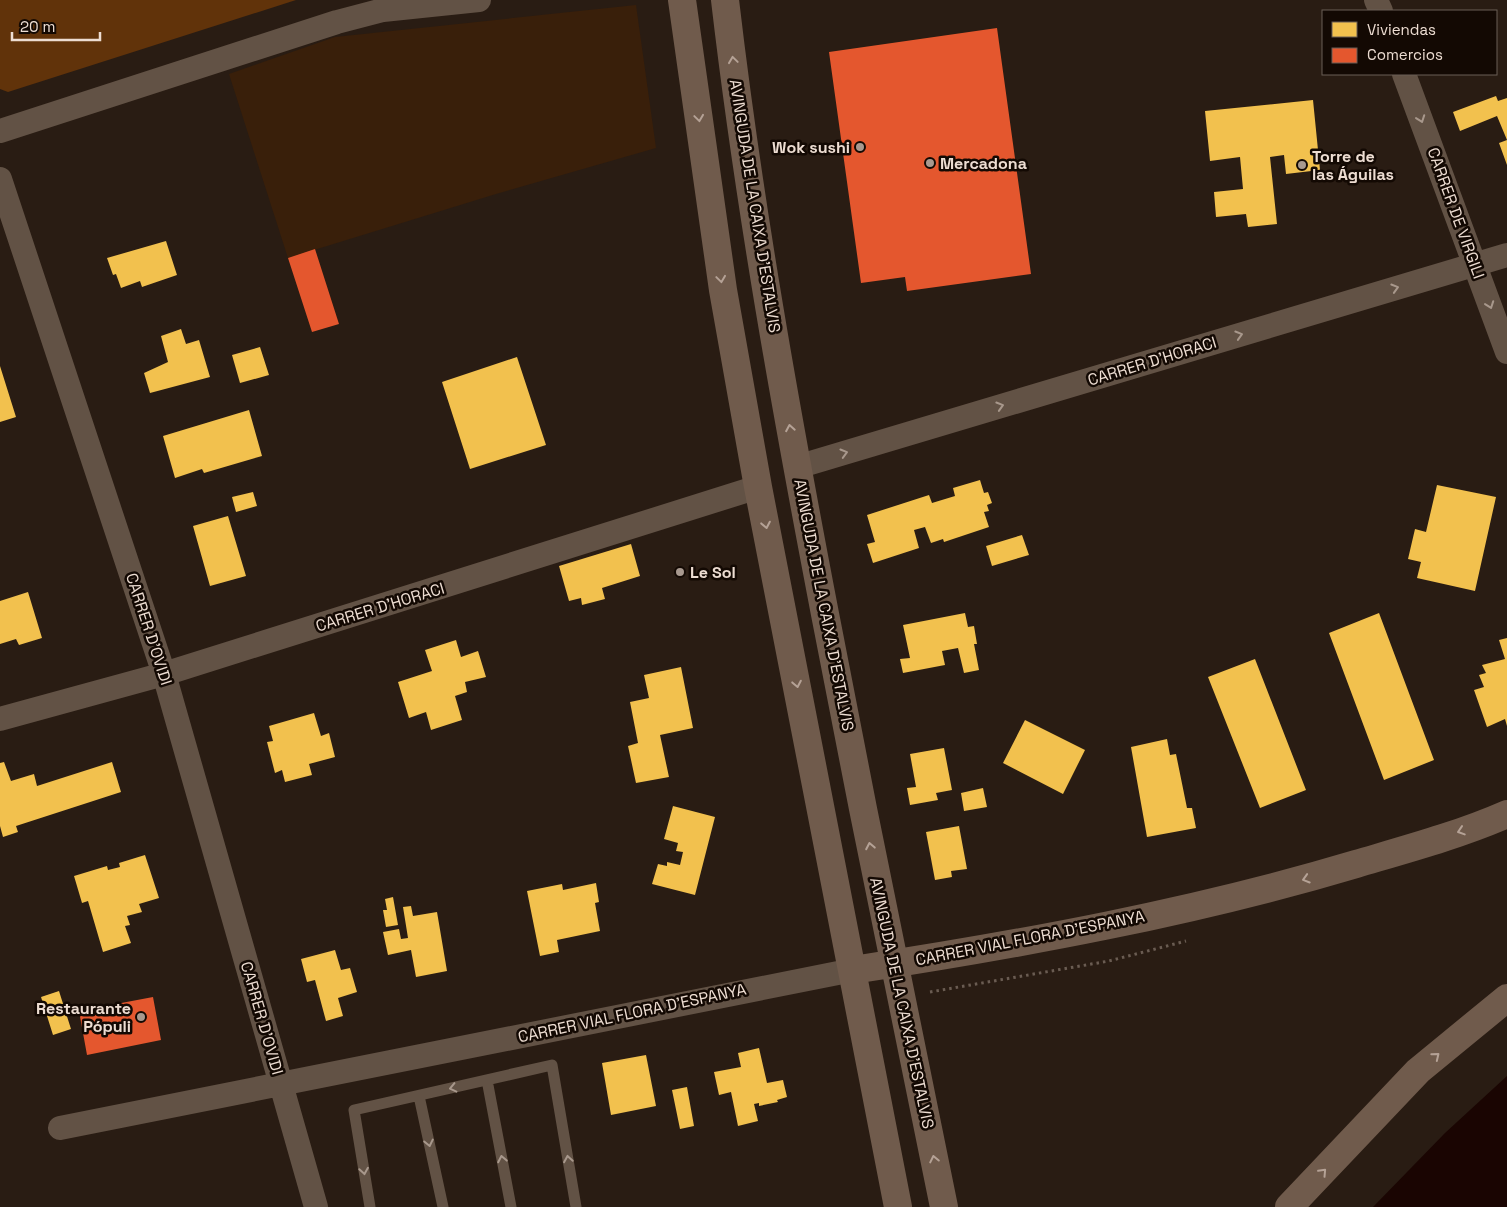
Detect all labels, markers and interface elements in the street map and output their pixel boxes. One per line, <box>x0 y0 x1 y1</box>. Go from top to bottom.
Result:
scale bar <box>12 10 100 42</box>
legend <box>1322 10 1497 75</box>
text: 20 m <box>20 17 55 36</box>
text: Viviendas <box>1367 20 1436 39</box>
text: Comercios <box>1367 45 1443 64</box>
one-way arrow <box>728 56 739 64</box>
street label: AVINGUDA DE LA CAIXA D'ESTALVIS <box>725 78 785 334</box>
one-way arrow <box>693 114 704 122</box>
one-way arrow <box>1415 115 1425 123</box>
place label: Wok sushi <box>772 137 850 158</box>
marker: Wok sushi <box>854 141 866 153</box>
street label: CARRER DE VIRGILI <box>1423 144 1489 282</box>
place label: Torre de las Águilas <box>1312 146 1394 185</box>
place label: Mercadona <box>940 153 1027 174</box>
marker: Mercadona <box>924 157 936 169</box>
marker: Torre de las Águilas <box>1296 159 1308 171</box>
one-way arrow <box>716 274 726 283</box>
one-way arrow <box>1390 284 1398 294</box>
one-way arrow <box>1484 300 1494 308</box>
one-way arrow <box>1234 330 1243 340</box>
street label: CARRER D'HORACI <box>1085 331 1219 391</box>
one-way arrow <box>995 402 1003 412</box>
one-way arrow <box>786 424 796 433</box>
one-way arrow <box>839 448 847 458</box>
street label: AVINGUDA DE LA CAIXA D'ESTALVIS <box>789 477 859 733</box>
one-way arrow <box>760 520 770 529</box>
place label: Le Sol <box>690 562 736 583</box>
marker: Le Sol <box>674 566 686 578</box>
street label: CARRER D'OVIDI <box>121 570 177 688</box>
street label: CARRER D'HORACI <box>313 577 447 637</box>
one-way arrow <box>791 680 802 688</box>
one-way arrow <box>1458 825 1466 835</box>
one-way arrow <box>865 841 875 850</box>
one-way arrow <box>1302 873 1311 883</box>
street label: AVINGUDA DE LA CAIXA D'ESTALVIS <box>865 875 939 1131</box>
street label: CARRER VIAL FLORA D'ESPANYA <box>914 905 1146 971</box>
street label: CARRER D'OVIDI <box>236 959 288 1077</box>
street label: CARRER VIAL FLORA D'ESPANYA <box>516 979 748 1047</box>
place label: Restaurante Pópuli <box>36 998 131 1037</box>
marker: Restaurante Pópuli <box>135 1011 147 1023</box>
one-way arrow <box>1431 1052 1440 1061</box>
one-way arrow <box>448 1082 457 1093</box>
one-way arrow <box>424 1139 434 1148</box>
one-way arrow <box>497 1155 508 1164</box>
one-way arrow <box>563 1155 574 1163</box>
one-way arrow <box>929 1155 940 1164</box>
one-way arrow <box>358 1167 368 1175</box>
one-way arrow <box>1317 1168 1326 1177</box>

